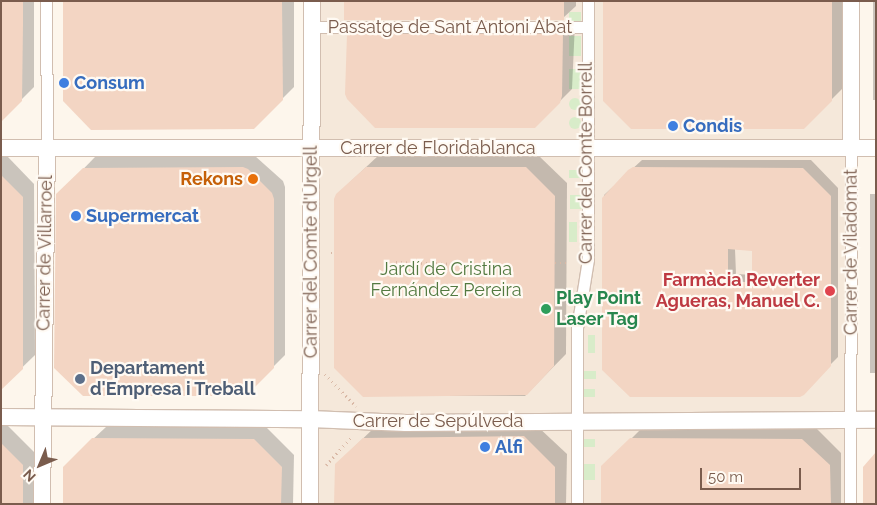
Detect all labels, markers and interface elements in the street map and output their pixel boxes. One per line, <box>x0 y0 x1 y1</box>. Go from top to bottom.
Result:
street label: Passatge de Sant Antoni Abat <box>327 16 573 38</box>
street label: Carrer del Comte Borrell <box>575 61 597 265</box>
place label: Consum <box>74 72 145 94</box>
marker: Consum <box>58 77 70 89</box>
place label: Condis <box>683 115 742 137</box>
marker: Condis <box>667 120 679 132</box>
street label: Carrer de Floridablanca <box>340 137 536 159</box>
street label: Carrer del Comte d'Urgell <box>300 145 322 359</box>
place label: Rekons <box>180 168 243 190</box>
street label: Carrer de Viladomat <box>840 168 862 336</box>
marker: Rekons <box>247 173 259 185</box>
street label: Carrer de Villarroel <box>33 175 57 331</box>
place label: Supermercat <box>86 205 199 227</box>
marker: Supermercat <box>70 210 82 222</box>
park label: Jardí de Cristina Fernández Pereira <box>371 259 521 302</box>
place label: Farmàcia Reverter Agueras, Manuel C. <box>655 270 820 312</box>
marker: Farmàcia Reverter Agueras, Manuel C. <box>824 285 836 297</box>
place label: Play Point Laser Tag <box>556 288 641 330</box>
marker: Play Point Laser Tag <box>540 303 552 315</box>
place label: Departament d'Empresa i Treball <box>90 358 256 400</box>
marker: Departament d'Empresa i Treball <box>74 373 86 385</box>
street label: Carrer de Sepúlveda <box>352 410 524 432</box>
place label: Alfi <box>495 436 523 458</box>
north arrow <box>15 440 65 490</box>
marker: Alfi <box>479 441 491 453</box>
scale bar <box>702 458 803 490</box>
text: N <box>20 466 39 485</box>
text: 50 m <box>708 468 743 486</box>

